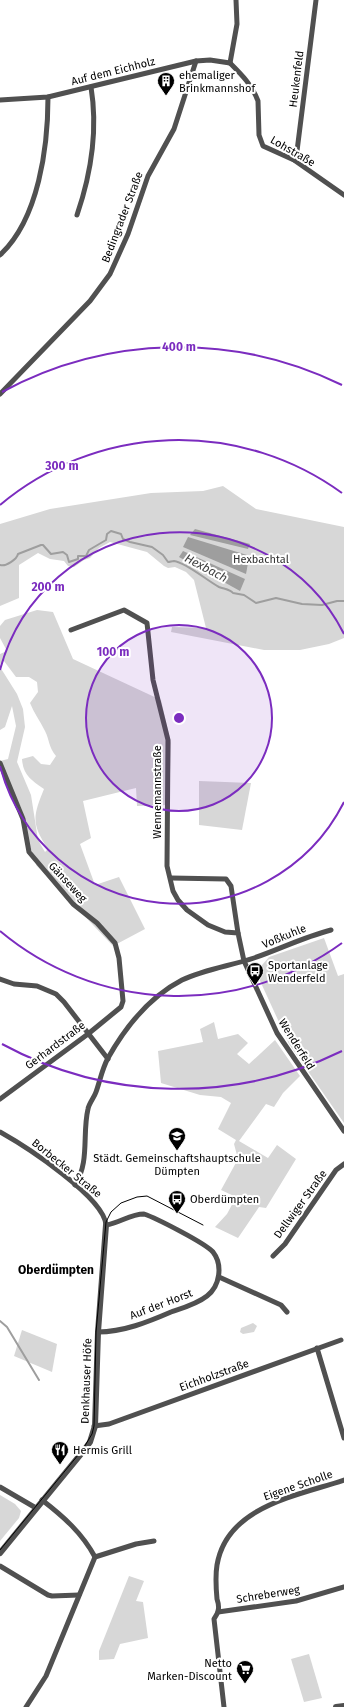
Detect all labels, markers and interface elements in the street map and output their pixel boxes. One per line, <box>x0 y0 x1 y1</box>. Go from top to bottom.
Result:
street label: Heukenfeld <box>287 50 306 108</box>
street label: Auf dem Eichholz <box>70 55 157 88</box>
place label: ehemaliger Brinkmannshof <box>179 69 256 95</box>
building icon: ehemaliger Brinkmannshof <box>156 71 176 96</box>
street label: Lohstraße <box>268 133 317 169</box>
street label: Bedingrader Straße <box>99 170 146 265</box>
text: 400 m <box>162 340 196 354</box>
text: 300 m <box>44 459 79 473</box>
water label: Hexbach <box>182 551 230 585</box>
park label: Hexbachtal <box>233 553 289 566</box>
text: 200 m <box>31 580 65 594</box>
text: 100 m <box>97 645 129 659</box>
centre of rings <box>172 711 186 725</box>
street label: Wennemannstraße <box>151 745 164 839</box>
street label: Gänseweg <box>46 860 90 905</box>
street label: Voßkuhle <box>260 922 308 951</box>
place label: Sportanlage Wenderfeld <box>268 959 328 985</box>
bus stop icon: Sportanlage Wenderfeld <box>245 961 265 986</box>
street label: Wenderfeld <box>276 1016 317 1072</box>
street label: Gerhardstraße <box>23 1019 88 1072</box>
school or university icon: Städt. Gemeinschaftshauptschule Dümpten <box>167 1126 187 1151</box>
street label: Borbecker Straße <box>29 1136 104 1201</box>
place label: Städt. Gemeinschaftshauptschule Dümpten <box>93 1152 261 1178</box>
street label: Dellwiger Straße <box>271 1167 330 1241</box>
bus stop icon: Oberdümpten <box>167 1189 187 1214</box>
place label: Oberdümpten <box>190 1193 259 1206</box>
district label: Oberdümpten <box>18 1263 94 1277</box>
street label: Auf der Horst <box>128 1287 194 1322</box>
street label: Denkhauser Höfe <box>79 1338 94 1424</box>
street label: Eichholzstraße <box>178 1357 251 1394</box>
restaurant icon: Hermis Grill <box>50 1440 70 1465</box>
place label: Hermis Grill <box>73 1444 132 1457</box>
street label: Eigene Scholle <box>262 1468 335 1503</box>
street label: Schreberweg <box>235 1583 301 1606</box>
place label: Netto Marken-Discount <box>147 1657 232 1683</box>
supermarket icon: Netto Marken-Discount <box>235 1659 255 1684</box>

